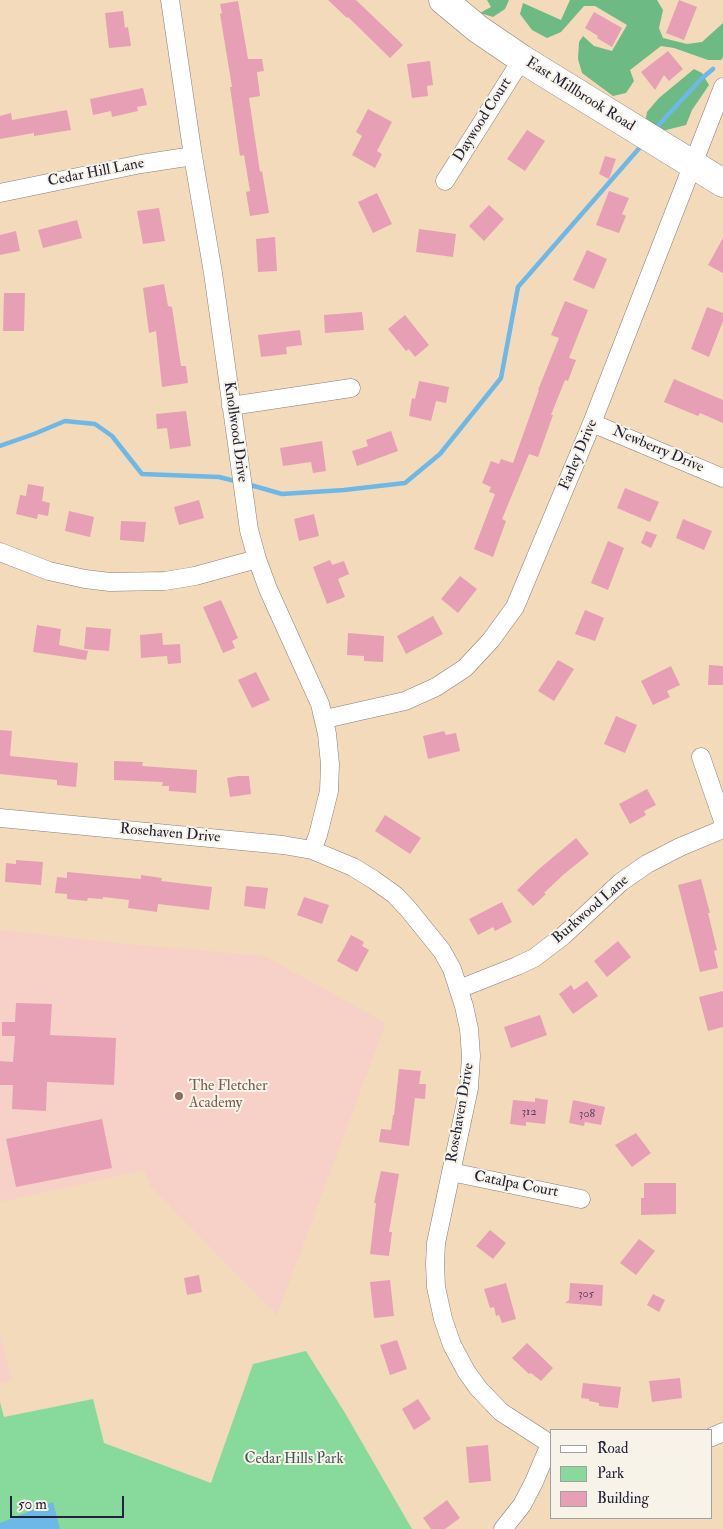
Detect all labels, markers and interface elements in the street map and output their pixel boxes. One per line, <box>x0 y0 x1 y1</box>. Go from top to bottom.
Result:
street label: East Millbrook Road <box>522 54 638 136</box>
street label: Daywood Court <box>450 75 516 165</box>
street label: Cedar Hill Lane <box>46 155 146 191</box>
street label: Knollwood Drive <box>219 381 251 483</box>
street label: Farley Drive <box>556 417 602 493</box>
street label: Newberry Drive <box>610 423 706 477</box>
street label: Rosehaven Drive <box>119 821 221 847</box>
street label: Burkwood Lane <box>549 872 633 948</box>
street label: Rosehaven Drive <box>443 1062 479 1164</box>
place label: The Fletcher Academy <box>189 1078 267 1113</box>
marker: The Fletcher Academy <box>173 1090 185 1102</box>
house number: 312 <box>522 1105 536 1119</box>
house number: 308 <box>579 1107 595 1121</box>
street label: Catalpa Court <box>472 1168 560 1202</box>
house number: 305 <box>578 1287 594 1301</box>
legend <box>550 1429 713 1519</box>
text: Road <box>597 1439 628 1458</box>
park label: Cedar Hills Park <box>244 1451 344 1469</box>
text: Park <box>597 1464 624 1483</box>
scale bar <box>12 1486 126 1518</box>
text: Building <box>597 1489 649 1508</box>
text: 50 m <box>18 1495 47 1514</box>

